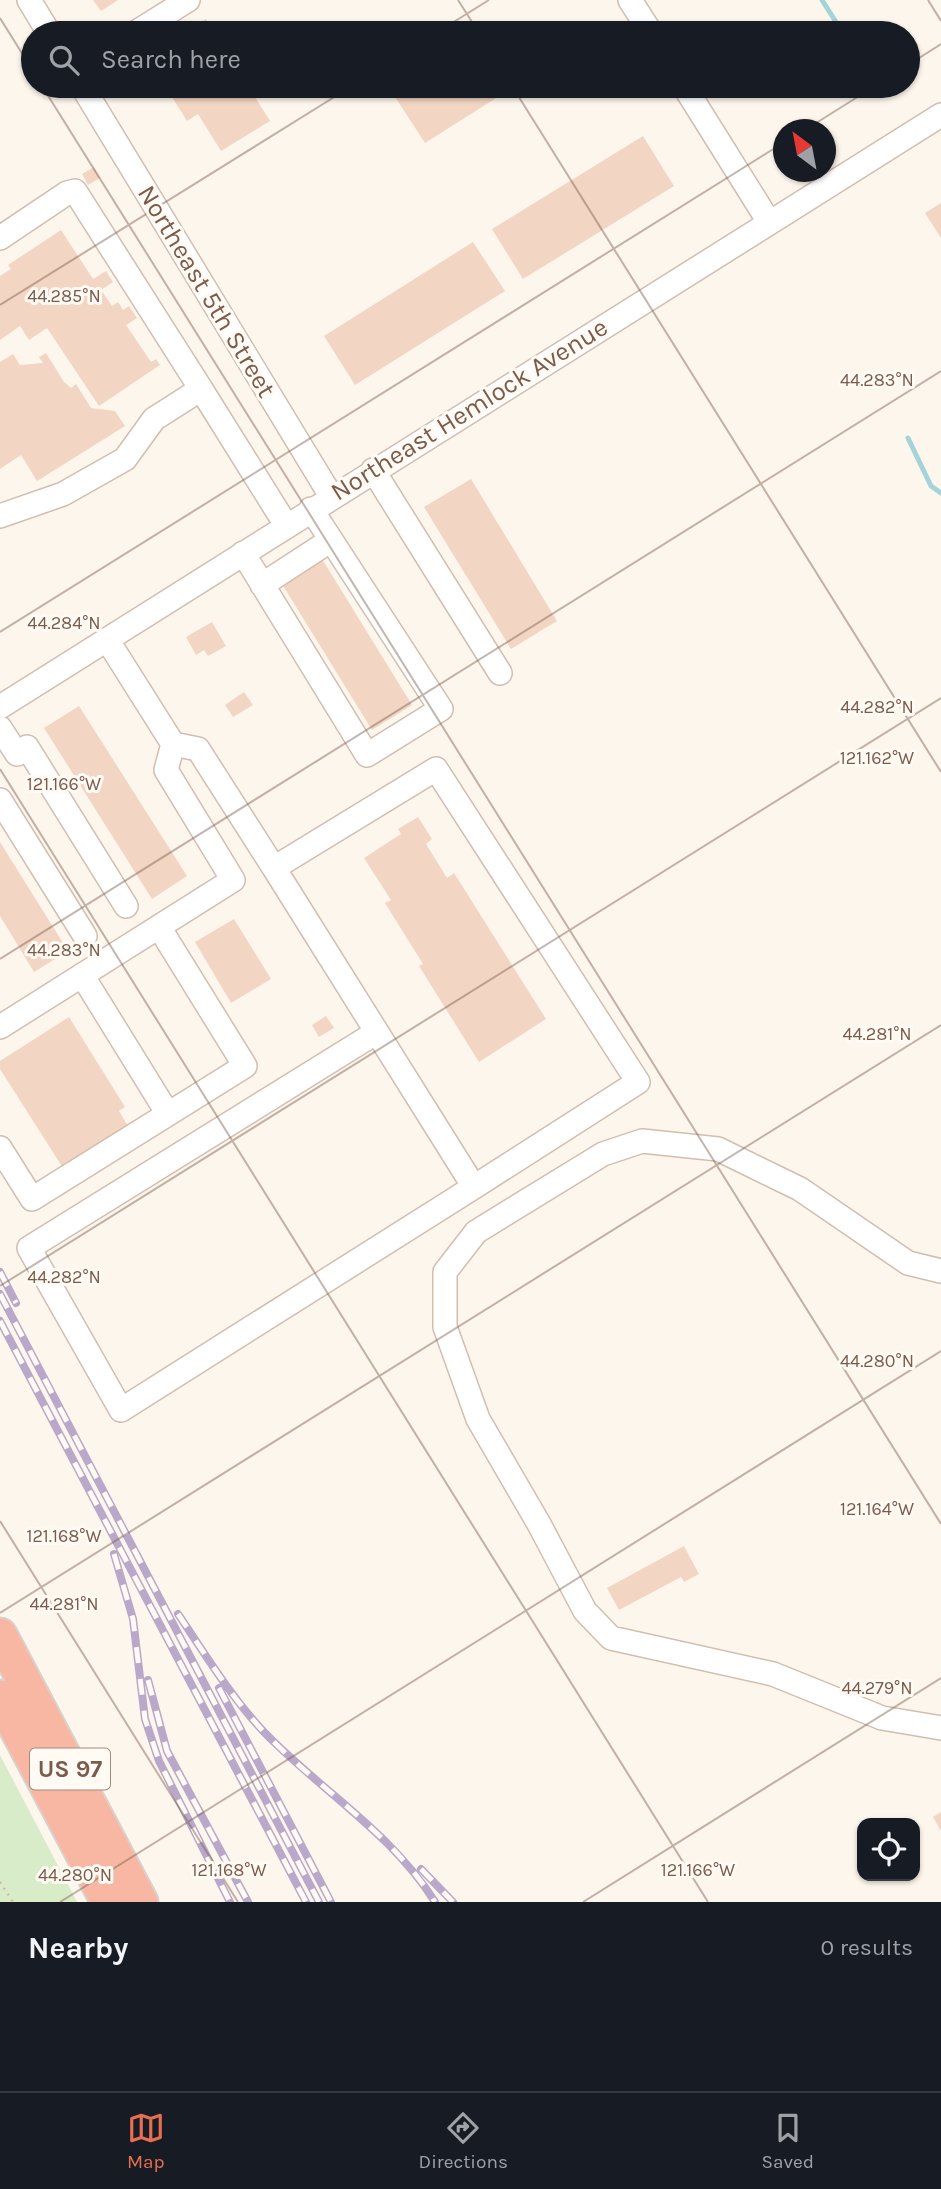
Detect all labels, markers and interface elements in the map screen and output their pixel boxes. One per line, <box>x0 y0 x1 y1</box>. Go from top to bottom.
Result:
search box <box>21 21 920 98</box>
icon: search <box>45 41 83 79</box>
text: Search here <box>101 44 241 75</box>
north arrow <box>773 119 836 182</box>
street label: Northeast 5th Street <box>131 180 282 403</box>
text: 44.285°N <box>27 285 101 307</box>
street label: Northeast Hemlock Avenue <box>325 311 613 507</box>
text: 44.283°N <box>840 369 914 391</box>
text: 44.284°N <box>27 612 101 634</box>
text: 44.282°N <box>840 696 914 718</box>
text: 121.162°W <box>840 747 914 769</box>
text: 121.166°W <box>27 773 101 795</box>
text: 44.283°N <box>27 939 101 961</box>
text: 44.281°N <box>842 1023 912 1045</box>
text: 44.282°N <box>27 1266 101 1288</box>
text: 44.280°N <box>840 1350 914 1372</box>
text: 121.164°W <box>840 1498 914 1520</box>
text: 121.168°W <box>26 1525 102 1547</box>
text: 44.281°N <box>29 1593 99 1615</box>
text: 44.279°N <box>841 1677 913 1699</box>
road number: US 97 <box>30 1749 110 1790</box>
map controls <box>857 1818 920 1881</box>
button: locate <box>857 1818 920 1881</box>
text: 121.168°W <box>191 1859 267 1881</box>
text: 121.166°W <box>661 1859 735 1881</box>
text: 44.280°N <box>38 1864 112 1886</box>
text: Nearby <box>28 1930 128 1966</box>
text: 0 results <box>821 1934 913 1961</box>
tab: Map <box>127 2109 165 2173</box>
tab: Directions <box>419 2109 508 2173</box>
tab: Saved <box>762 2109 814 2173</box>

